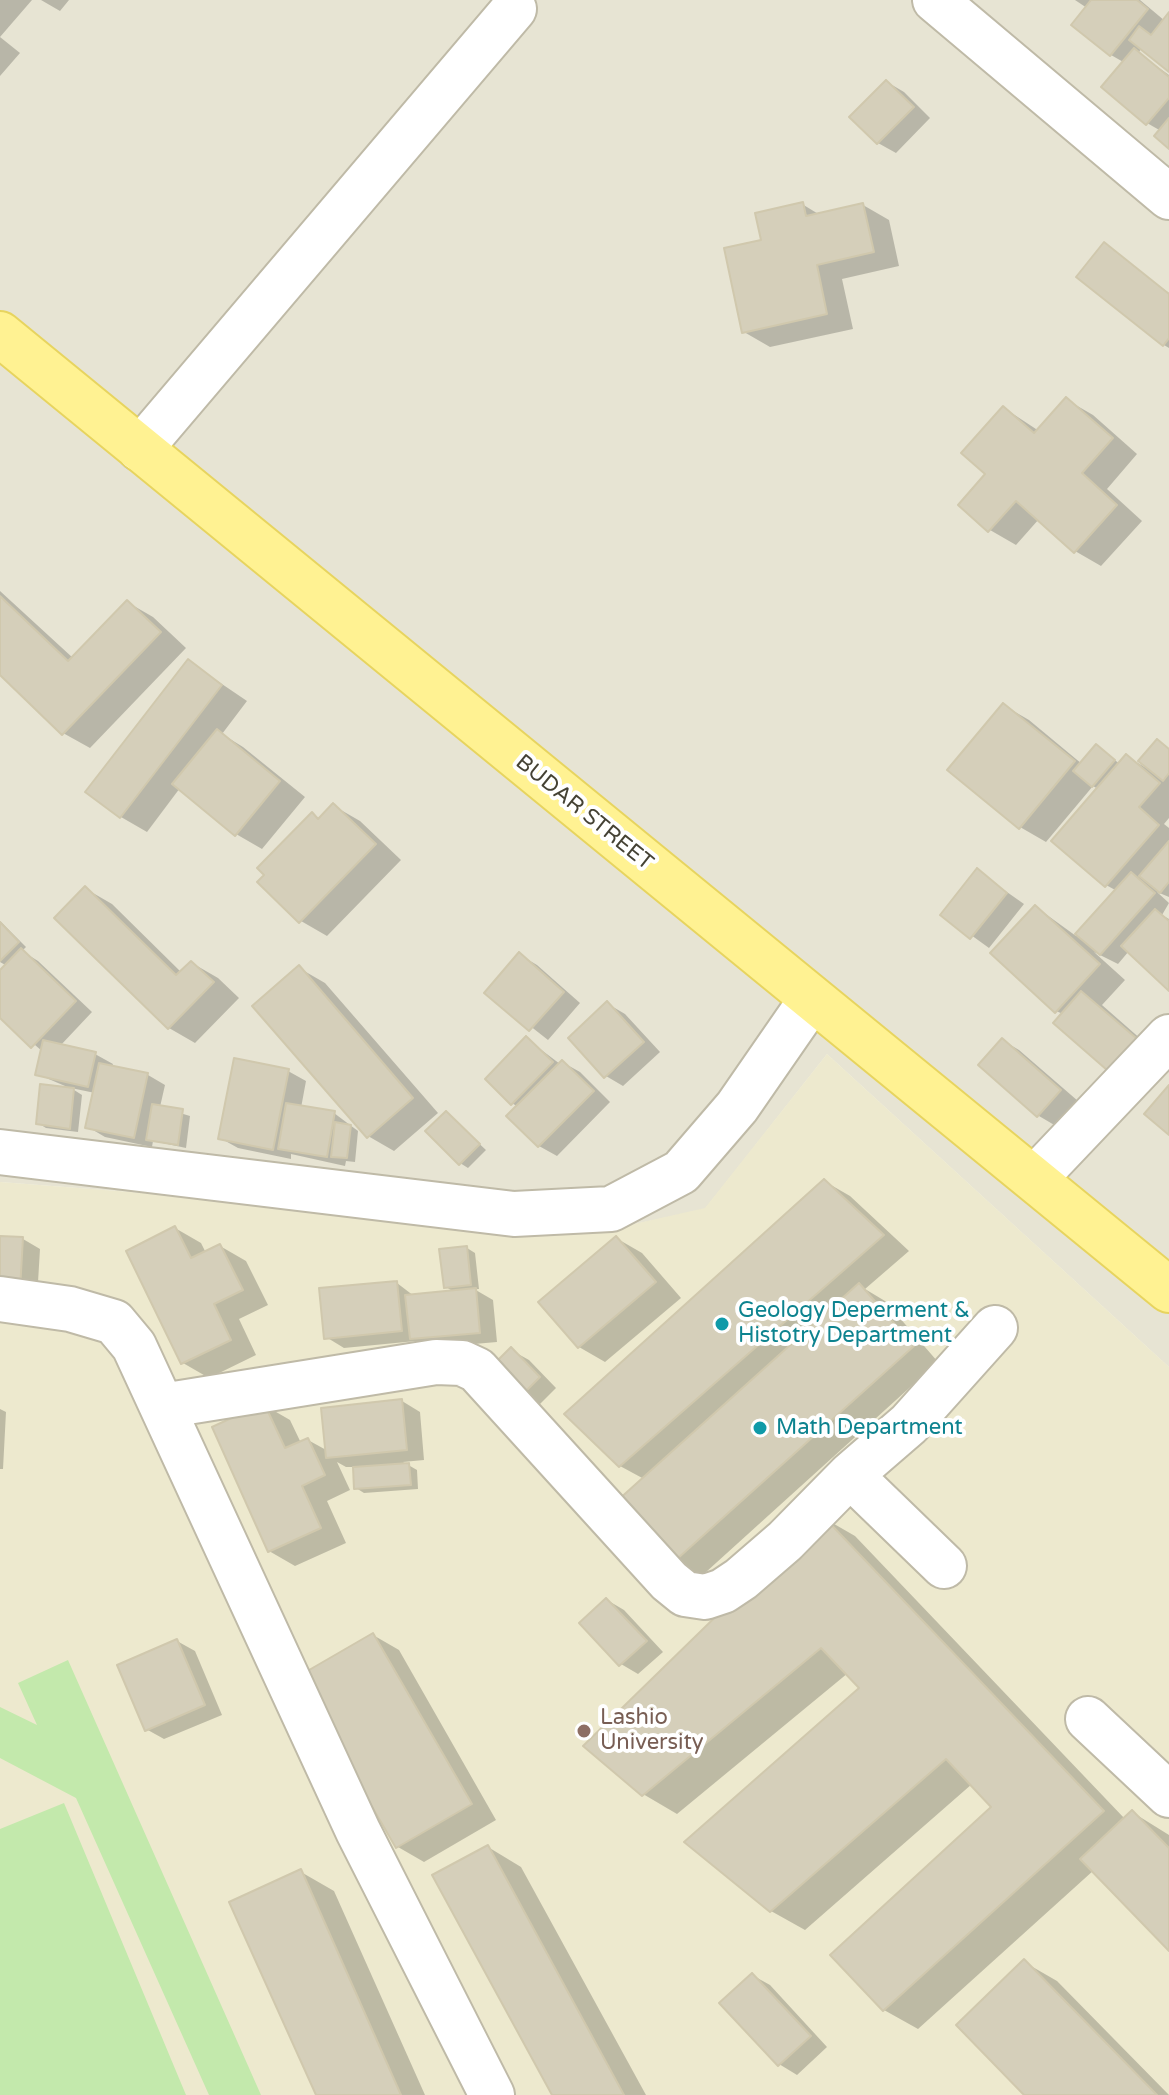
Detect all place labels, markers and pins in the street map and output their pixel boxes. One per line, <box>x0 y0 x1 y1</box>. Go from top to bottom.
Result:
place label: Geology Deperment & Histotry Department <box>738 1298 970 1350</box>
marker: Geology Deperment & Histotry Department <box>713 1315 731 1333</box>
place label: Math Department <box>776 1415 963 1441</box>
marker: Math Department <box>751 1419 769 1437</box>
place label: Lashio University <box>600 1705 704 1756</box>
marker: Lashio University <box>575 1722 593 1740</box>

